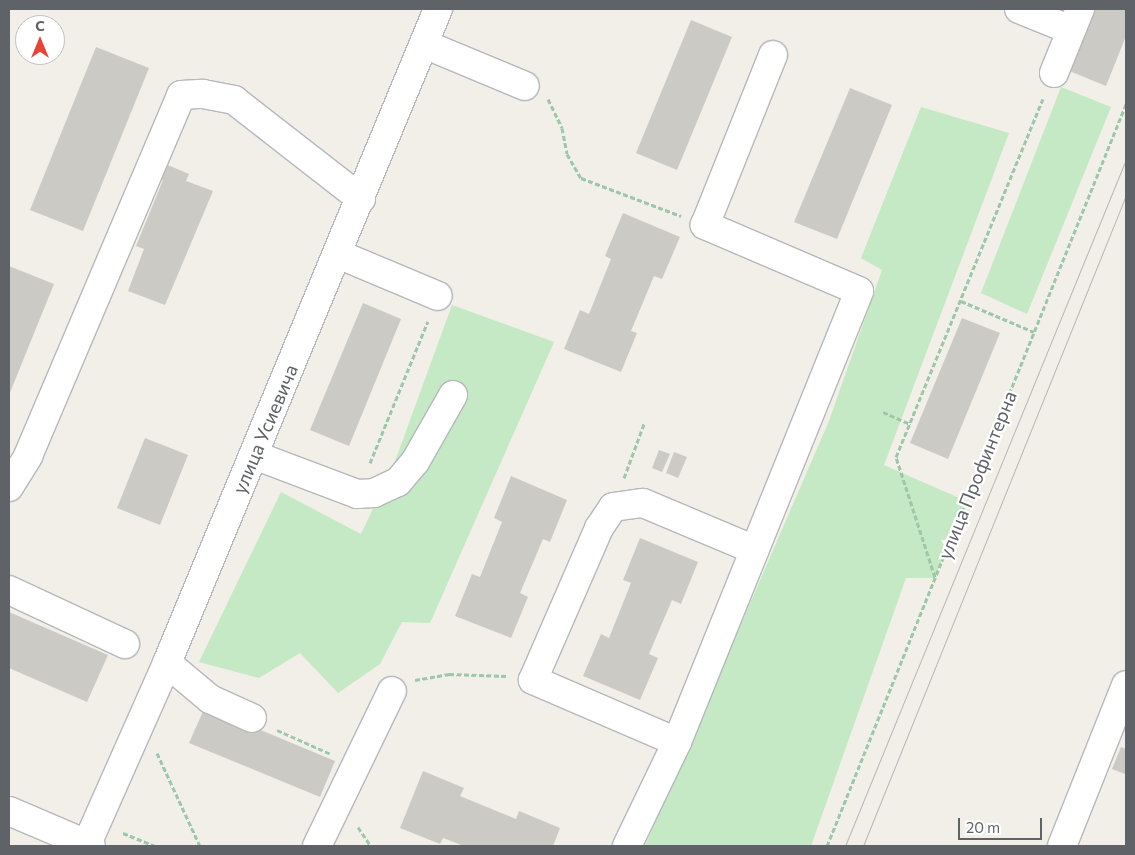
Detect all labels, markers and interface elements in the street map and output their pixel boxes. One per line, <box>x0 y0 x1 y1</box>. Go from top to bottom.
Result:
north arrow <box>15 15 65 65</box>
text: С <box>35 17 45 34</box>
street label: улица Усиевича <box>228 361 302 497</box>
street label: улица Профинтерна <box>933 387 1021 563</box>
scale bar <box>960 808 1044 840</box>
text: 20 m <box>966 818 1000 836</box>

